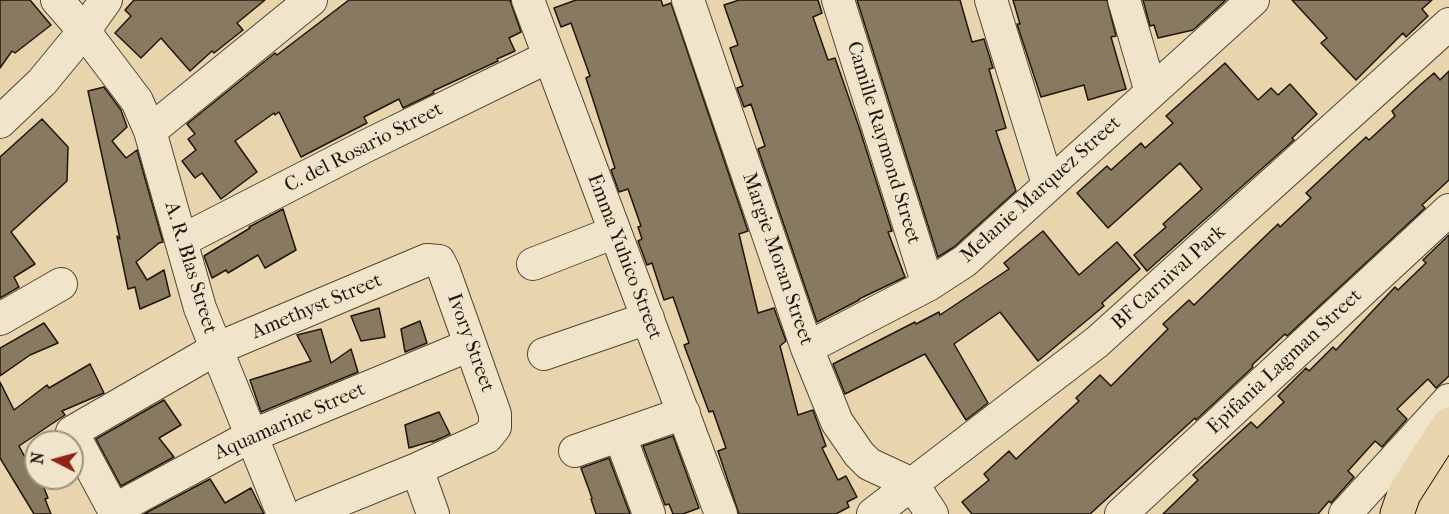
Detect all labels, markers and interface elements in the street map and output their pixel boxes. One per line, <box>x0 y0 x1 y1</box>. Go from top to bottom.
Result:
street label: Camille Raymond Street <box>841 39 925 247</box>
street label: C. del Rosario Street <box>281 98 447 198</box>
street label: Melanie Marquez Street <box>956 112 1126 268</box>
street label: Margie Moran Street <box>736 169 818 349</box>
street label: Emma Yuhico Street <box>581 171 667 343</box>
street label: A. R. Blas Street <box>159 199 221 337</box>
street label: BF Carnival Park <box>1107 221 1231 335</box>
street label: Amethyst Street <box>248 269 386 345</box>
street label: Epifania Lagman Street <box>1203 284 1367 440</box>
street label: Ivory Street <box>441 290 499 396</box>
street label: Aquamarine Street <box>211 378 369 466</box>
north arrow <box>24 430 84 490</box>
text: N <box>28 451 48 465</box>

